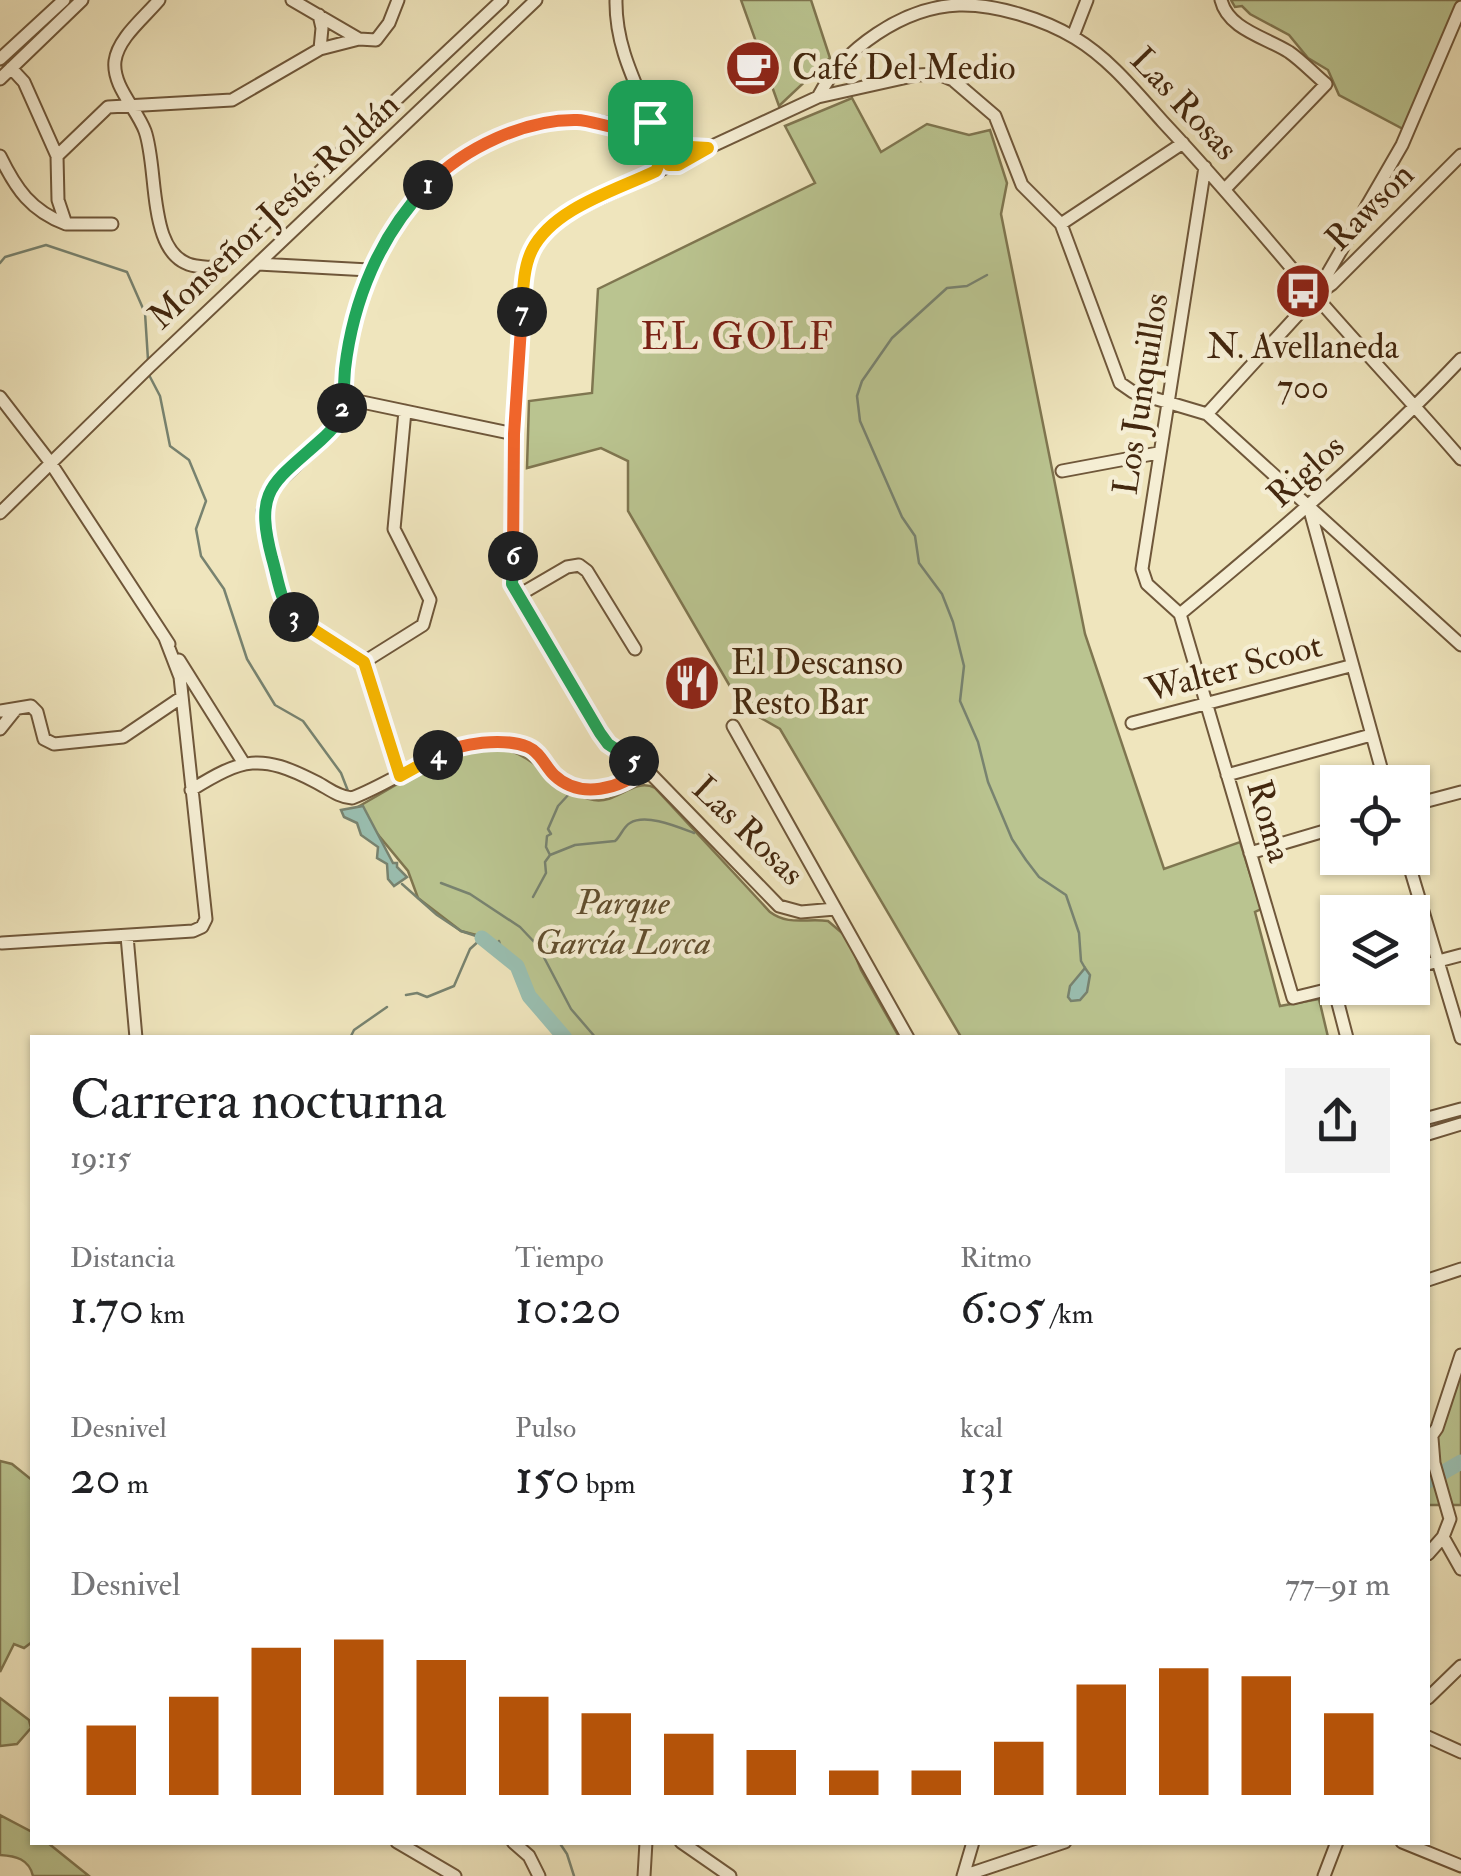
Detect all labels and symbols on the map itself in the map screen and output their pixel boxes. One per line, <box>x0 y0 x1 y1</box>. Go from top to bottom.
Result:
cafe icon: Café Del Medio <box>723 38 783 98</box>
street label: Las Rosas <box>1120 38 1248 170</box>
place label: Café Del Medio <box>792 46 1016 90</box>
pin <box>608 80 693 165</box>
street label: Monseñor Jesús Roldán <box>139 83 409 339</box>
street label: Rawson <box>1316 153 1424 261</box>
pin: 1 <box>403 160 453 210</box>
bus stop icon: N. Avellaneda 700 <box>1273 261 1333 321</box>
pin: 7 <box>497 287 547 337</box>
street label: Los Junquillos <box>1103 290 1179 498</box>
district label: EL GOLF <box>641 313 835 361</box>
place label: N. Avellaneda 700 <box>1207 325 1400 409</box>
pin: 2 <box>317 383 367 433</box>
street label: Riglos <box>1258 425 1354 517</box>
pin: 6 <box>488 531 538 581</box>
pin: 3 <box>269 592 319 642</box>
street label: Walter Scoot <box>1140 623 1327 713</box>
place label: El Descanso Resto Bar <box>731 641 903 725</box>
restaurant icon: El Descanso Resto Bar <box>662 653 722 713</box>
pin: 4 <box>413 730 463 780</box>
pin: 5 <box>609 736 659 786</box>
street label: Las Rosas <box>683 767 813 895</box>
street label: Roma <box>1236 775 1302 868</box>
park label: Parque García Lorca <box>535 881 711 965</box>

